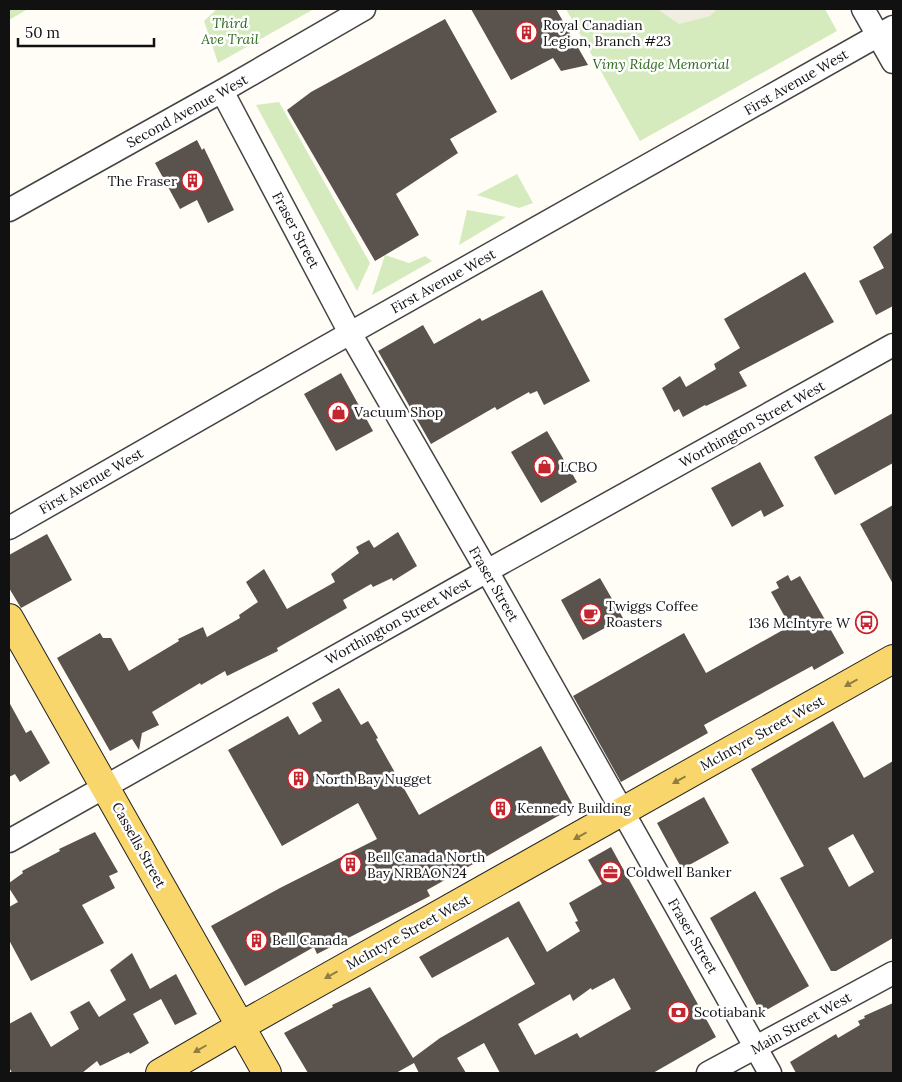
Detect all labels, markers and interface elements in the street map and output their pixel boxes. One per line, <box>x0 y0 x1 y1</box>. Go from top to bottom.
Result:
park label: Third Ave Trail <box>200 14 259 48</box>
scale bar <box>18 15 154 47</box>
place label: Royal Canadian Legion, Branch #23 <box>543 16 671 50</box>
building icon: Royal Canadian Legion, Branch #23 <box>515 21 539 45</box>
text: 50 m <box>25 23 60 42</box>
street label: First Avenue West <box>741 45 852 119</box>
park label: Vimy Ridge Memorial <box>593 55 730 73</box>
street label: Second Avenue West <box>123 70 251 152</box>
building icon: The Fraser <box>181 169 205 193</box>
place label: The Fraser <box>108 172 177 190</box>
street label: Fraser Street <box>268 189 324 272</box>
street label: First Avenue West <box>387 244 499 317</box>
street label: Worthington Street West <box>676 376 828 472</box>
shop icon: Vacuum Shop <box>326 400 350 424</box>
place label: Vacuum Shop <box>353 403 443 421</box>
street label: First Avenue West <box>36 444 147 518</box>
shop icon: LCBO <box>532 455 556 479</box>
place label: LCBO <box>560 458 597 476</box>
street label: Fraser Street <box>465 543 523 625</box>
street label: Worthington Street West <box>322 573 474 669</box>
place label: Twiggs Coffee Roasters <box>606 597 699 631</box>
cafe icon: Twiggs Coffee Roasters <box>578 602 602 626</box>
bus stop icon: 136 McIntyre W <box>854 611 878 635</box>
place label: 136 McIntyre W <box>748 614 851 632</box>
one-way arrow <box>843 679 858 687</box>
street label: McIntyre Street West <box>697 691 828 775</box>
building icon: North Bay Nugget <box>287 767 311 791</box>
place label: North Bay Nugget <box>315 770 432 788</box>
one-way arrow <box>671 776 686 784</box>
building icon: Kennedy Building <box>489 796 513 820</box>
street label: Cassells Street <box>108 799 170 891</box>
place label: Kennedy Building <box>517 799 631 817</box>
one-way arrow <box>573 831 586 840</box>
place label: Bell Canada North Bay NRBAON24 <box>367 848 485 882</box>
building icon: Bell Canada North Bay NRBAON24 <box>339 853 363 877</box>
office icon: Coldwell Banker <box>598 860 622 884</box>
place label: Coldwell Banker <box>626 863 732 881</box>
street label: McIntyre Street West <box>343 890 474 974</box>
street label: Fraser Street <box>664 895 722 977</box>
building icon: Bell Canada <box>244 928 268 952</box>
place label: Bell Canada <box>272 931 348 949</box>
one-way arrow <box>324 971 338 979</box>
street label: Main Street West <box>747 988 855 1058</box>
bank icon: Scotiabank <box>666 1000 690 1024</box>
place label: Scotiabank <box>694 1003 766 1021</box>
one-way arrow <box>194 1045 207 1054</box>

